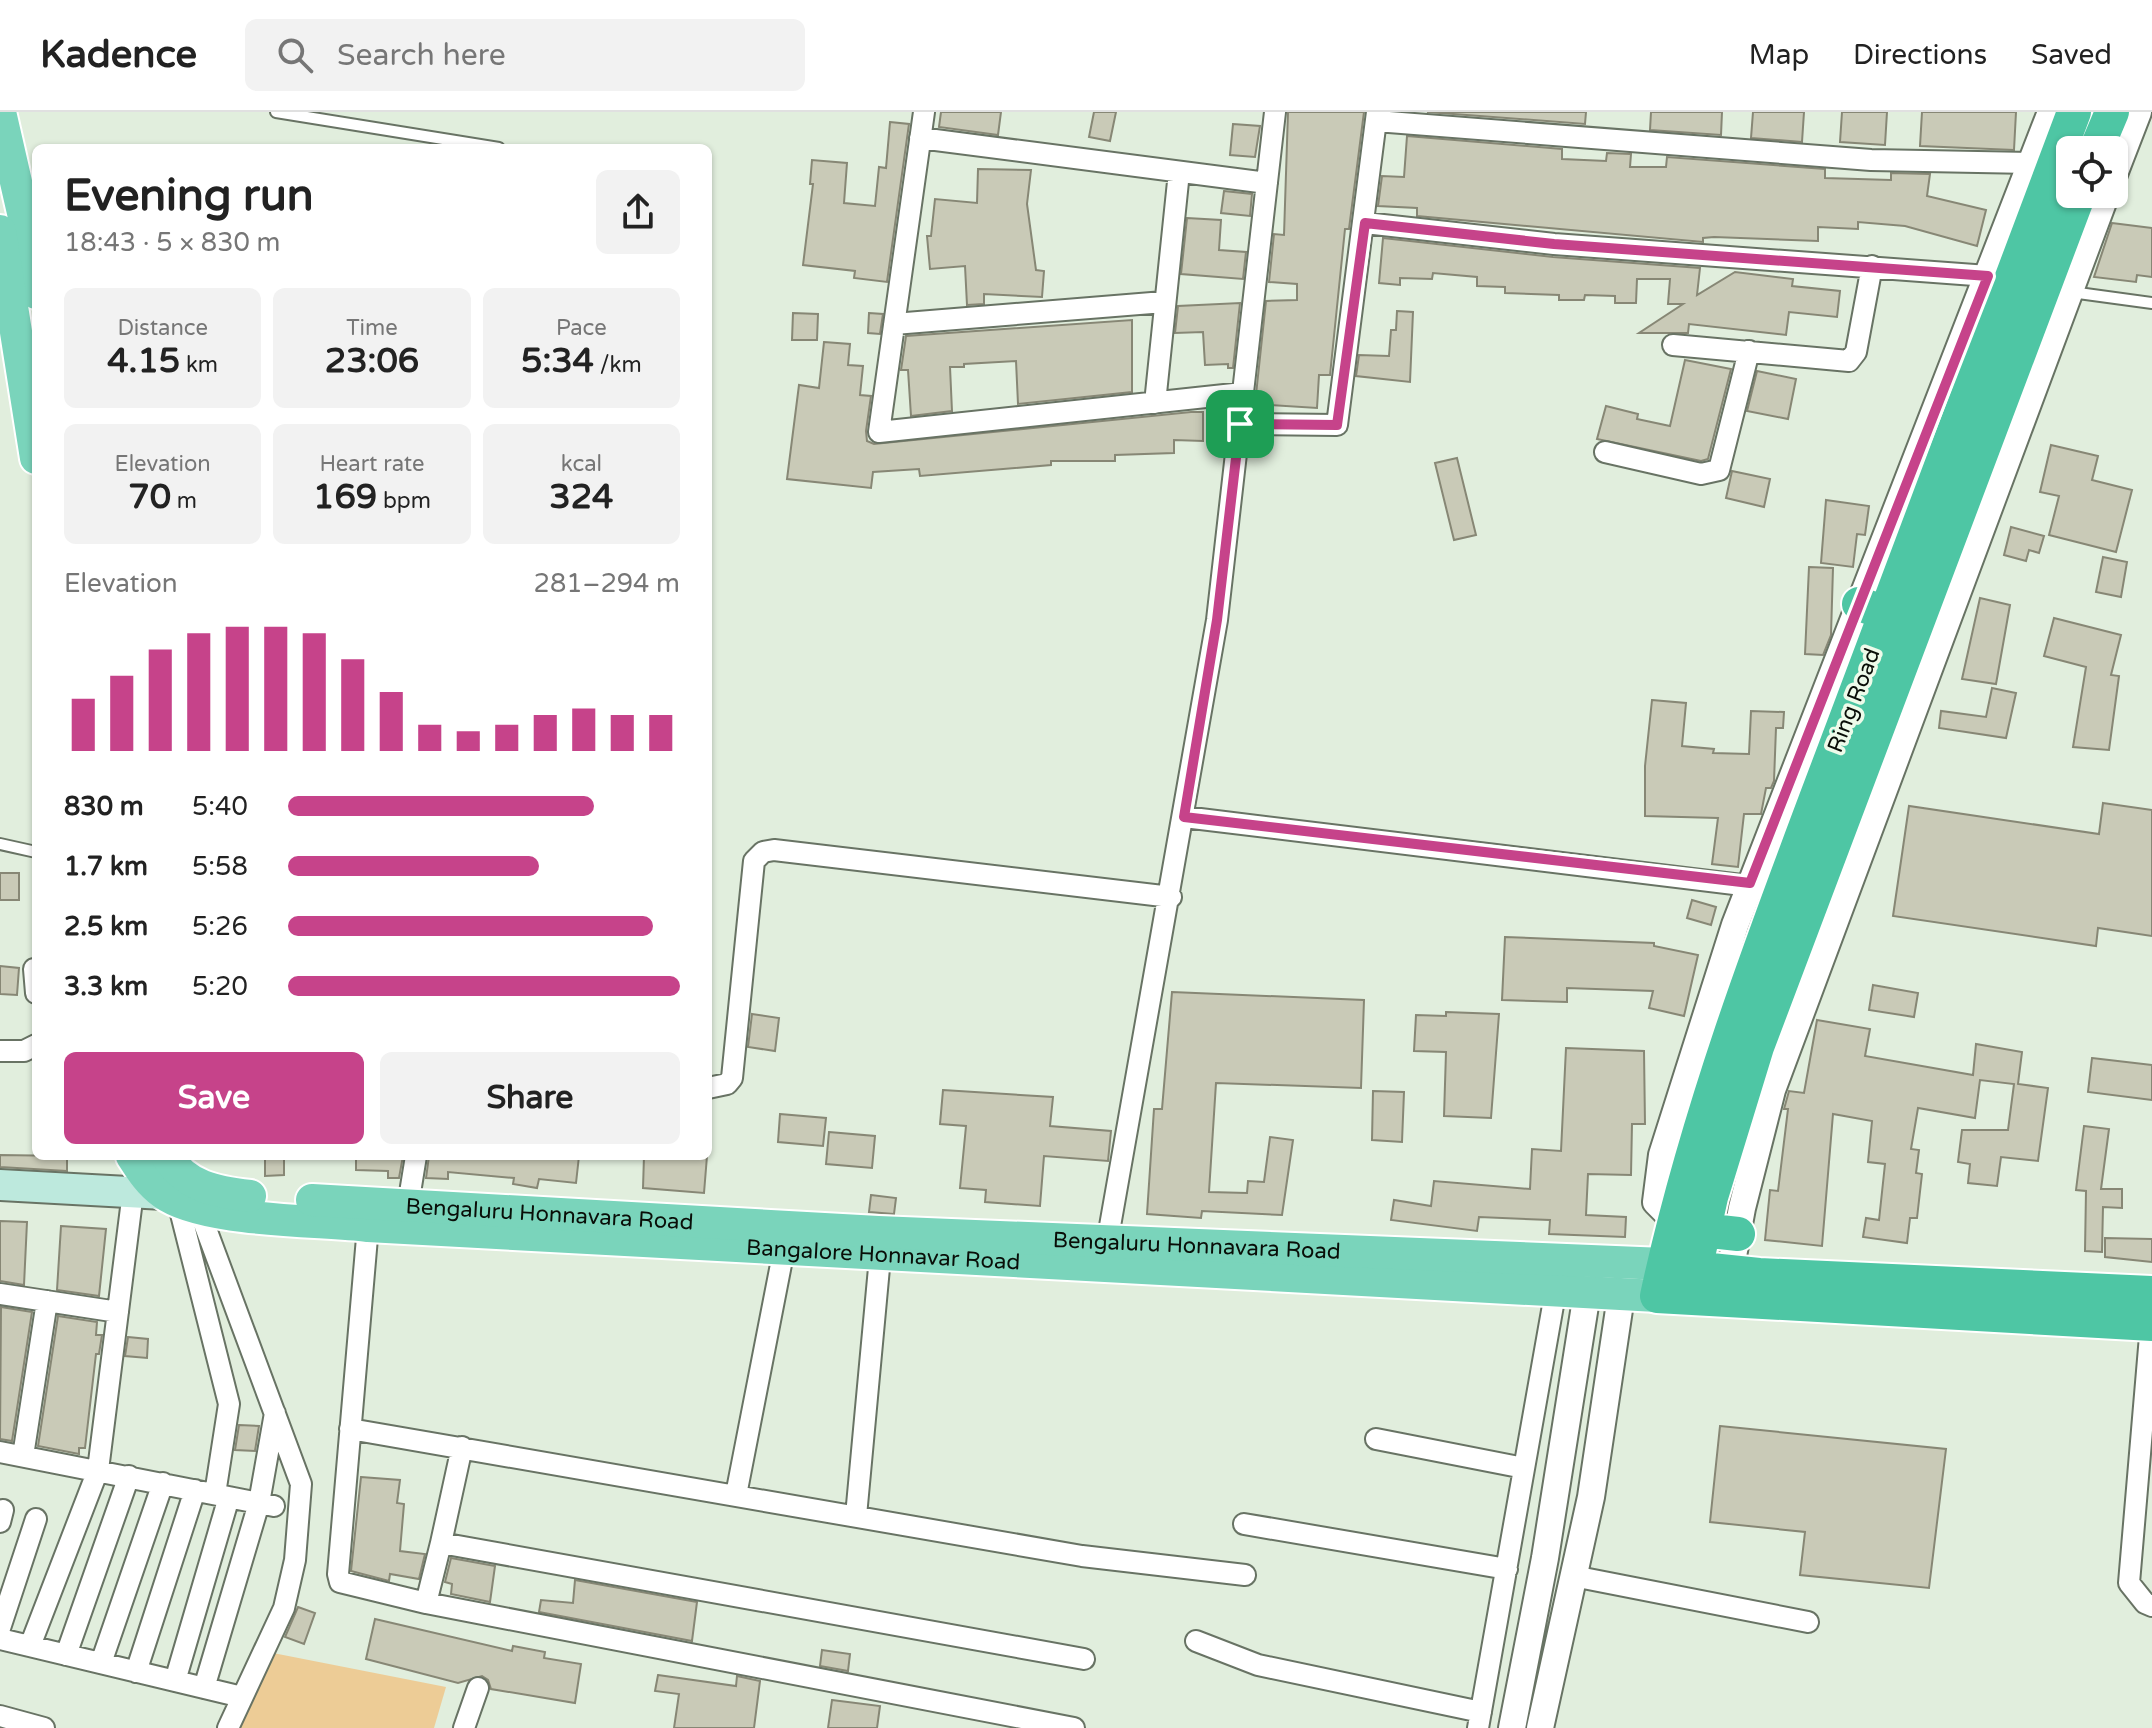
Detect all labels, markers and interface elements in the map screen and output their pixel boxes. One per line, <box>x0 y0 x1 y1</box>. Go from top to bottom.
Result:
search box <box>245 19 805 91</box>
text: Kadence <box>40 32 197 78</box>
icon: search <box>273 33 317 77</box>
text: Search here <box>337 37 506 74</box>
text: Map <box>1749 38 1809 72</box>
text: Directions <box>1853 38 1987 72</box>
text: Saved <box>2031 38 2112 72</box>
map controls <box>2056 136 2128 208</box>
button: locate <box>2056 136 2128 208</box>
text: Evening run <box>64 170 313 223</box>
button: share <box>596 170 680 254</box>
text: 18:43 · 5 × 830 m <box>64 227 280 258</box>
text: Distance <box>117 315 208 341</box>
text: Time <box>346 315 398 341</box>
text: Pace <box>556 315 607 341</box>
text: 4.15 <box>107 341 180 382</box>
text: 23:06 <box>325 341 419 382</box>
text: 5:34 <box>521 341 594 382</box>
text: km <box>180 352 218 378</box>
text: /km <box>594 352 642 378</box>
pin <box>1206 390 1274 458</box>
icon: arrive <box>1218 402 1262 446</box>
text: Elevation <box>115 451 211 477</box>
text: Heart rate <box>320 451 424 477</box>
text: kcal <box>561 451 602 477</box>
text: 70 <box>128 477 171 518</box>
text: 169 <box>313 477 377 518</box>
text: 324 <box>549 477 613 518</box>
text: m <box>171 488 197 514</box>
text: bpm <box>377 488 431 514</box>
text: Elevation <box>64 568 178 599</box>
text: 281–294 m <box>534 568 680 599</box>
street label: Ring Road <box>1822 645 1886 756</box>
text: 830 m <box>64 791 144 822</box>
text: 5:40 <box>192 791 248 822</box>
text: 1.7 km <box>64 851 148 882</box>
text: 5:58 <box>192 851 248 882</box>
text: 2.5 km <box>64 911 148 942</box>
text: 5:26 <box>192 911 248 942</box>
text: 3.3 km <box>64 971 148 1002</box>
text: 5:20 <box>192 971 248 1002</box>
button: Save <box>64 1052 364 1144</box>
button: Share <box>380 1052 680 1144</box>
street label: Bengaluru Honnavara Road <box>405 1193 694 1236</box>
street label: Bengaluru Honnavara Road <box>1052 1227 1341 1265</box>
street label: Bangalore Honnavar Road <box>745 1235 1021 1275</box>

